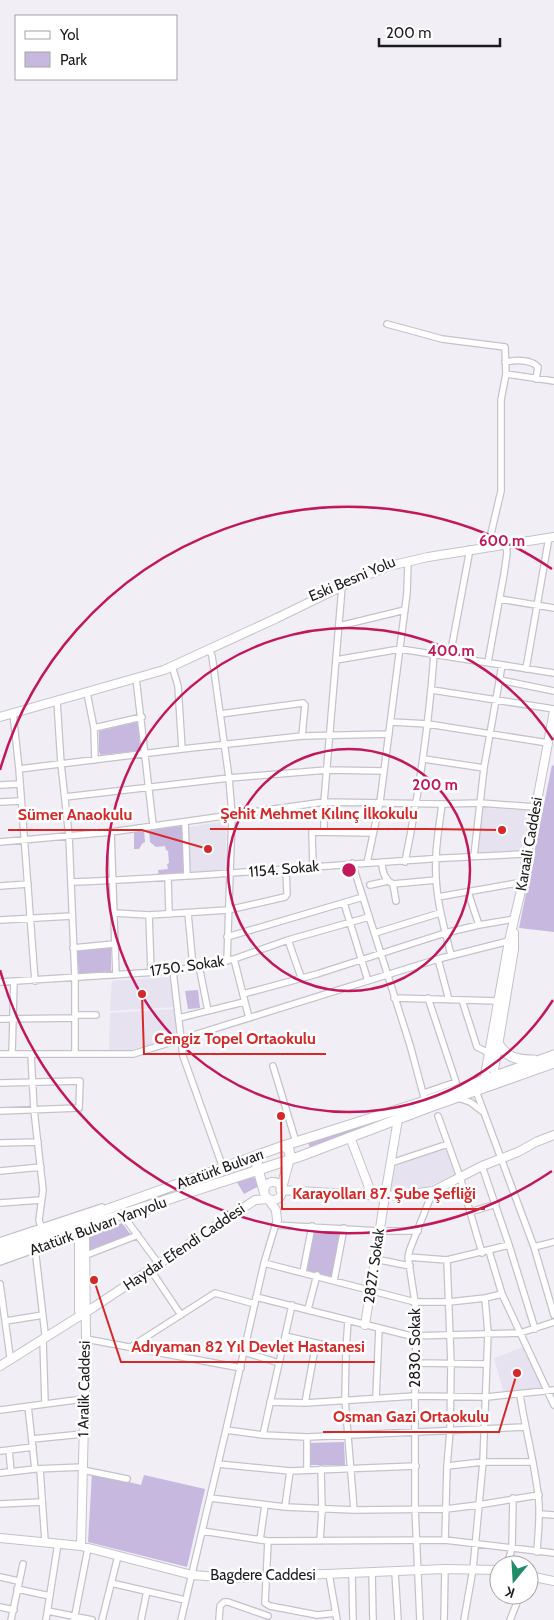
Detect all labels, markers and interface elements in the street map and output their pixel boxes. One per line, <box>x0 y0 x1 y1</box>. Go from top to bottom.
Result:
legend <box>15 15 178 80</box>
scale bar <box>379 15 500 47</box>
text: 200 m <box>386 24 431 42</box>
text: Yol <box>59 26 79 44</box>
text: Park <box>60 51 87 69</box>
text: 600 m <box>479 532 525 550</box>
street label: Eski Besni Yolu <box>306 553 398 605</box>
text: 400 m <box>428 642 474 660</box>
text: 200 m <box>412 776 458 794</box>
street label: Karaali Caddesi <box>512 796 546 892</box>
callout: Şehit Mehmet Kılınç İlkokulu <box>210 798 427 829</box>
callout: Sümer Anaokulu <box>8 799 142 830</box>
text: Şehit Mehmet Kılınç İlkokulu <box>220 804 418 823</box>
text: Sümer Anaokulu <box>18 805 132 824</box>
street label: 1154. Sokak <box>248 857 320 881</box>
centre of rings <box>340 861 358 879</box>
street label: 1750. Sokak <box>149 952 226 980</box>
callout: Cengiz Topel Ortaokulu <box>144 1023 326 1054</box>
text: Cengiz Topel Ortaokulu <box>154 1029 316 1048</box>
street label: Atatürk Bulvarı <box>174 1145 266 1193</box>
callout: Karayolları 87. Şube Şefliği <box>282 1178 485 1209</box>
text: Karayolları 87. Şube Şefliği <box>292 1184 476 1203</box>
street label: Atatürk Bulvarı Yanyolu <box>27 1193 169 1259</box>
street label: Haydar Efendi Caddesi <box>120 1200 248 1294</box>
street label: 2827. Sokak <box>360 1227 388 1305</box>
street label: 2830. Sokak <box>406 1308 424 1388</box>
callout: Adıyaman 82 Yıl Devlet Hastanesi <box>121 1331 375 1362</box>
text: Adıyaman 82 Yıl Devlet Hastanesi <box>131 1337 365 1356</box>
street label: 1 Aralik Caddesi <box>74 1341 94 1437</box>
callout: Osman Gazi Ortaokulu <box>323 1401 499 1432</box>
text: Osman Gazi Ortaokulu <box>333 1407 489 1426</box>
north arrow <box>489 1555 539 1605</box>
street label: Bagdere Caddesi <box>210 1566 316 1584</box>
text: K <box>503 1582 517 1602</box>

